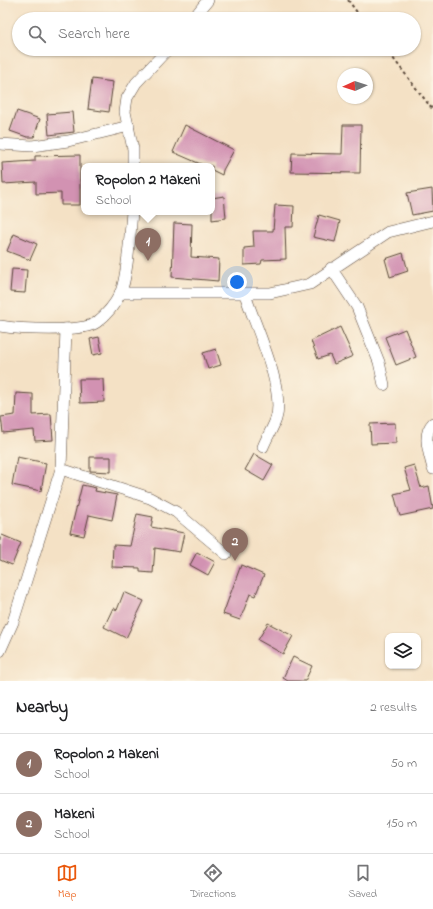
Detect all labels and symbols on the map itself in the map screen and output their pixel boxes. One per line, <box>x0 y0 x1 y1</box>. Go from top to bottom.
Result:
north arrow <box>337 68 373 104</box>
pin: 1 <box>135 228 161 261</box>
your location <box>227 272 247 292</box>
pin: 2 <box>222 528 248 561</box>

